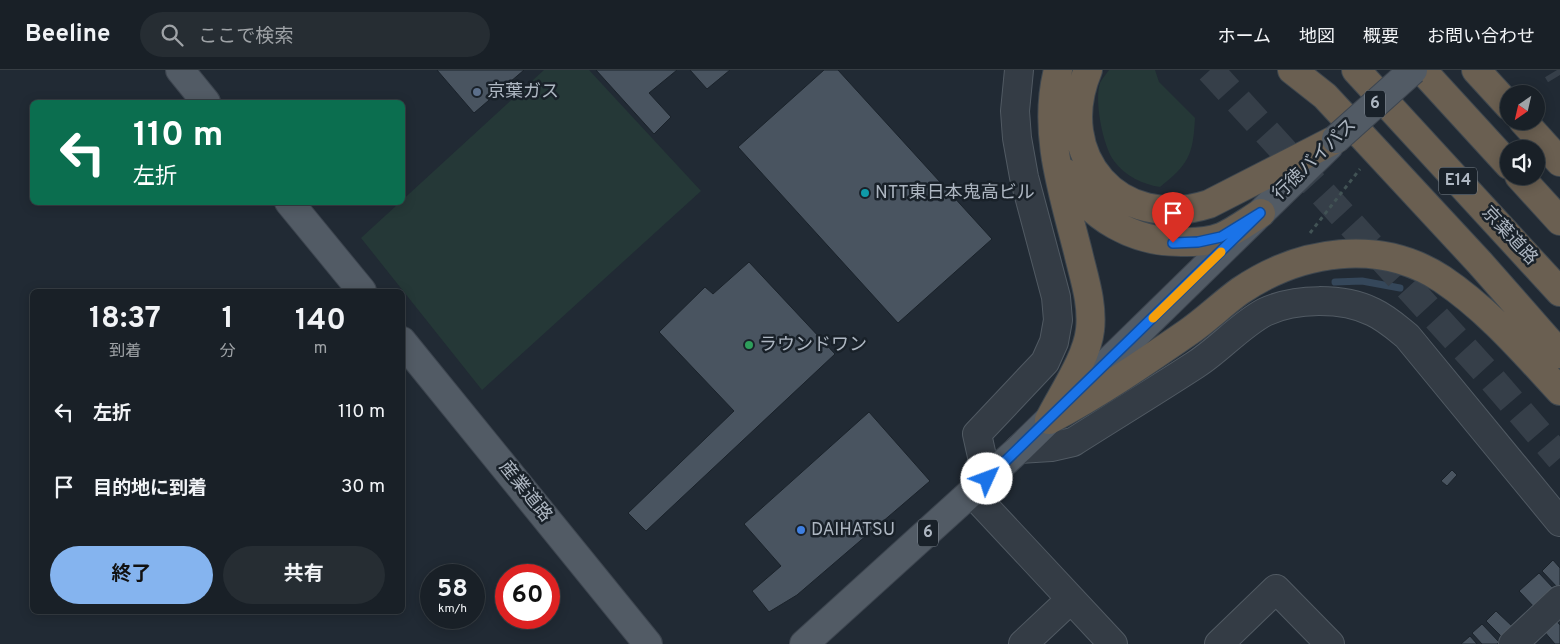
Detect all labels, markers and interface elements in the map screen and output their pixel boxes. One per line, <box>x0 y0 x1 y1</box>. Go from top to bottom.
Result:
search box <box>140 12 490 57</box>
text: Beeline <box>25 20 110 50</box>
icon: search <box>158 21 186 49</box>
text: ここで検索 <box>198 25 293 49</box>
text: ホーム <box>1218 26 1271 49</box>
text: 地図 <box>1299 26 1335 49</box>
text: 概要 <box>1363 26 1399 49</box>
text: お問い合わせ <box>1427 26 1535 49</box>
place label: 京葉ガス <box>487 81 559 104</box>
north arrow <box>1500 85 1545 130</box>
map controls <box>1500 85 1545 185</box>
marker: 京葉ガス <box>471 86 483 98</box>
road number: 6 <box>1365 90 1385 118</box>
text: 110 m <box>133 114 223 158</box>
street label: 行徳バイパス <box>1268 114 1362 206</box>
icon: left <box>50 120 115 185</box>
button: sound <box>1500 140 1545 185</box>
text: 左折 <box>133 164 177 191</box>
road number: E14 <box>1439 168 1477 194</box>
place label: NTT東日本鬼高ビル <box>875 182 1035 205</box>
marker: NTT東日本鬼高ビル <box>859 187 871 199</box>
pin <box>1152 192 1194 243</box>
icon: arrive <box>1159 199 1187 227</box>
street label: 京葉道路 <box>1476 202 1542 270</box>
text: 18:37 <box>89 301 161 338</box>
text: 1 <box>222 301 234 338</box>
text: 140 <box>295 303 346 340</box>
place label: ラウンドワン <box>759 334 867 357</box>
text: m <box>314 339 327 359</box>
marker: ラウンドワン <box>743 339 755 351</box>
text: 到着 <box>109 342 141 362</box>
text: 分 <box>220 342 236 362</box>
icon: left <box>50 398 78 426</box>
text: 110 m <box>338 400 385 424</box>
text: 左折 <box>93 402 131 426</box>
position arrow <box>960 452 1012 504</box>
street label: 産業道路 <box>493 457 557 527</box>
icon: arrive <box>50 473 78 501</box>
text: 30 m <box>341 475 385 499</box>
text: 目的地に到着 <box>93 477 207 501</box>
place label: DAIHATSU <box>811 519 895 542</box>
road number: 6 <box>918 519 938 546</box>
marker: DAIHATSU <box>795 524 807 536</box>
button: 終了 <box>50 546 213 604</box>
button: 共有 <box>223 546 385 604</box>
speed limit sign: 60 <box>495 564 560 629</box>
text: 58 <box>437 574 468 606</box>
text: km/h <box>438 601 467 617</box>

